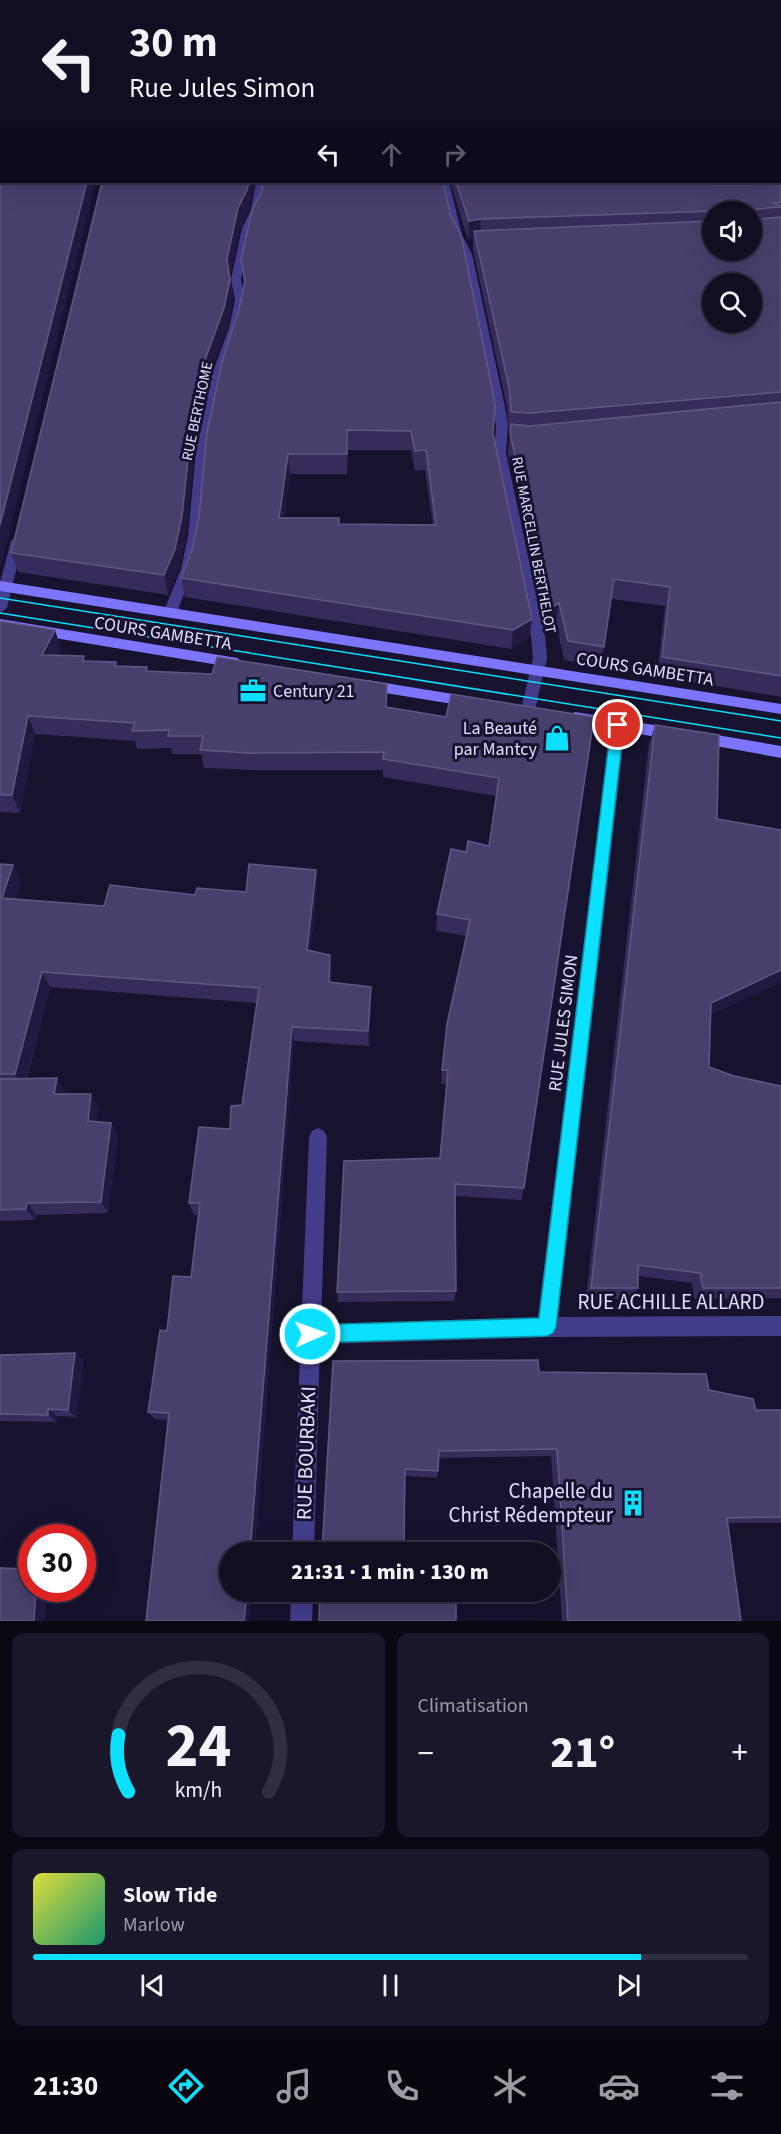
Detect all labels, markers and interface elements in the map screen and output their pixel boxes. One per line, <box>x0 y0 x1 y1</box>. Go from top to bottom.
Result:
text: 30 m <box>129 13 218 73</box>
icon: left <box>30 24 108 102</box>
text: Rue Jules Simon <box>129 69 315 108</box>
icon: left <box>312 138 345 171</box>
icon: ahead <box>375 138 408 171</box>
icon: right <box>438 138 471 171</box>
map controls <box>702 201 762 333</box>
button: sound <box>702 201 762 261</box>
button: search <box>702 273 762 333</box>
street label: RUE BERTHOME <box>177 360 218 463</box>
street label: RUE MARCELLIN BERTHELOT <box>506 455 561 635</box>
street label: COURS GAMBETTA <box>92 610 234 657</box>
street label: COURS GAMBETTA <box>574 646 716 693</box>
office icon: Century 21 <box>238 676 268 706</box>
place label: Century 21 <box>273 679 355 704</box>
pin <box>592 699 643 750</box>
icon: arrive <box>601 708 634 741</box>
place label: La Beauté par Mantcy <box>454 716 538 762</box>
shop icon: La Beauté par Mantcy <box>542 723 572 753</box>
street label: RUE JULES SIMON <box>543 953 584 1093</box>
street label: RUE ACHILLE ALLARD <box>578 1287 764 1317</box>
position arrow <box>278 1302 342 1366</box>
street label: RUE BOURBAKI <box>289 1386 323 1520</box>
place label: Chapelle du Christ Rédempteur <box>449 1476 614 1530</box>
building icon: Chapelle du Christ Rédempteur <box>618 1488 648 1518</box>
speed limit sign: 30 <box>18 1524 96 1602</box>
text: 21:31 · 1 min · 130 m <box>291 1556 489 1588</box>
text: Climatisation <box>418 1692 529 1720</box>
text: 24 <box>165 1702 231 1791</box>
text: 21° <box>550 1721 615 1785</box>
text: − <box>418 1730 434 1777</box>
text: + <box>732 1730 748 1777</box>
text: km/h <box>174 1775 222 1806</box>
text: Slow Tide <box>123 1879 217 1911</box>
text: Marlow <box>123 1911 185 1939</box>
icon: previous <box>136 1969 169 2002</box>
icon: pause <box>374 1969 407 2002</box>
icon: next <box>612 1969 645 2002</box>
icon: directions <box>165 2065 207 2107</box>
icon: music <box>273 2065 315 2107</box>
icon: phone <box>381 2065 423 2107</box>
icon: climate <box>489 2065 531 2107</box>
icon: car <box>598 2065 640 2107</box>
icon: filters <box>706 2065 748 2107</box>
text: 21:30 <box>33 2067 98 2106</box>

